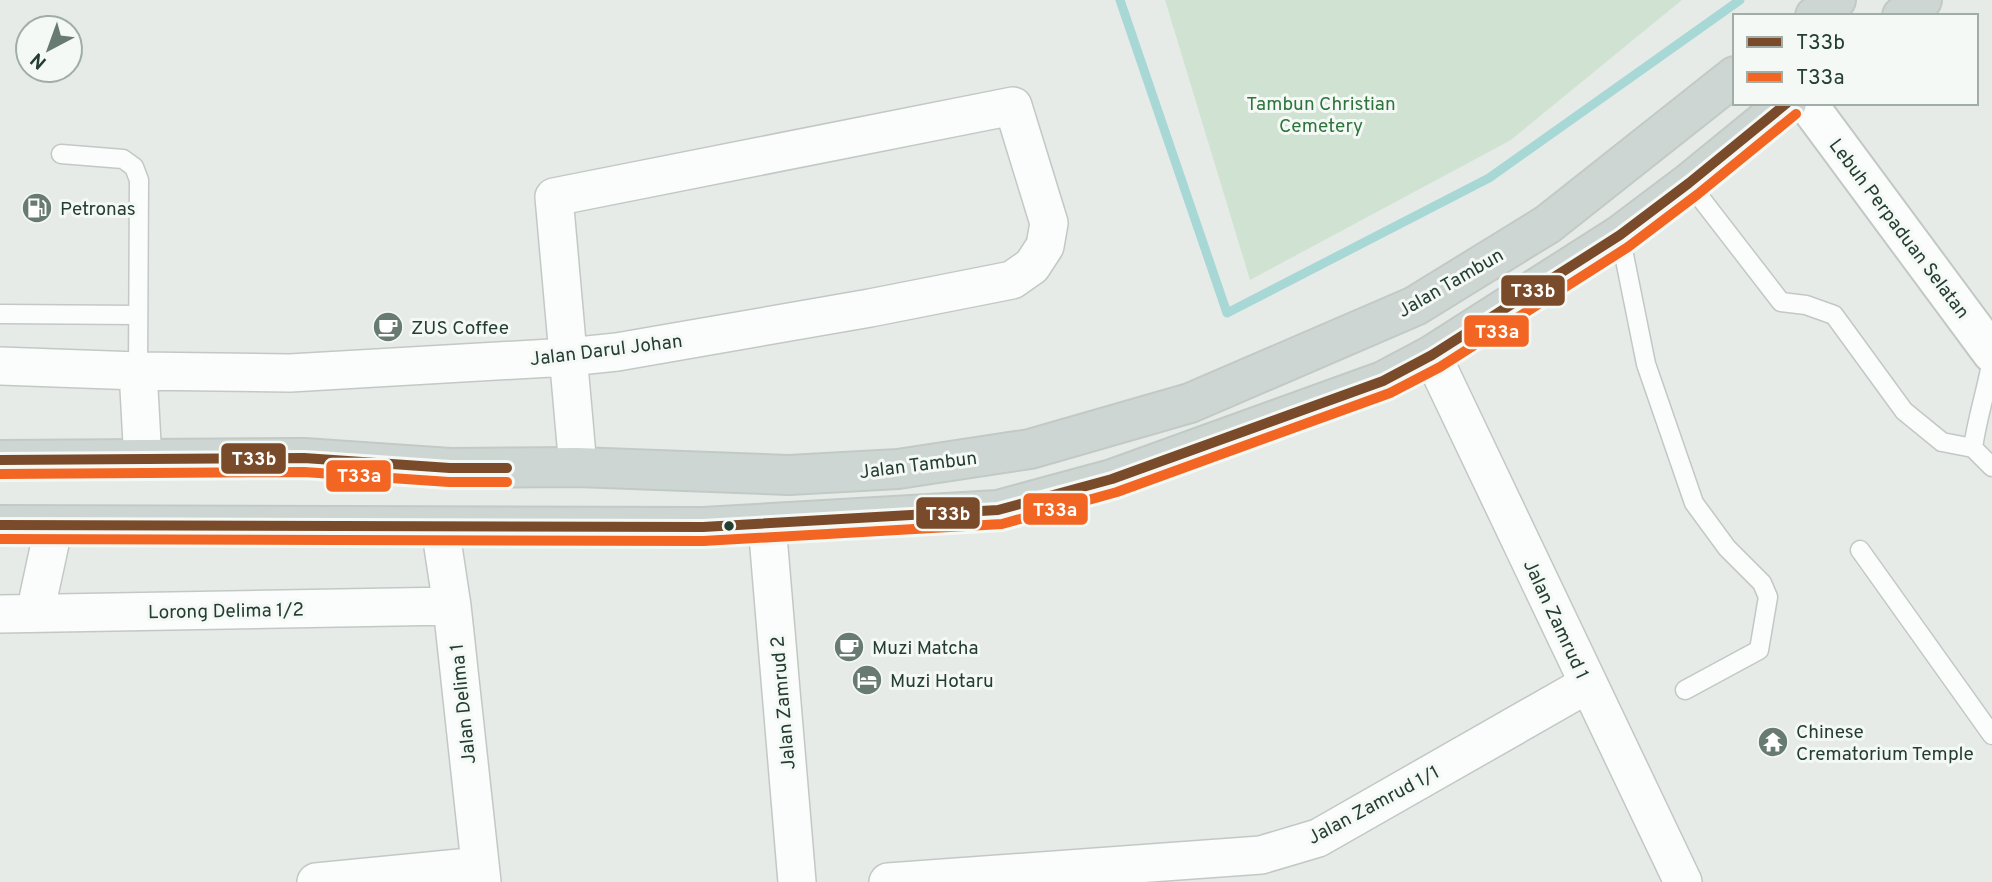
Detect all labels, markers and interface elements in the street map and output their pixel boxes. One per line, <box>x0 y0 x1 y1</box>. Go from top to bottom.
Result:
north arrow <box>14 14 84 84</box>
legend <box>1733 14 1978 105</box>
text: T33b <box>1796 30 1845 57</box>
text: N <box>26 47 52 74</box>
text: T33a <box>1796 65 1844 92</box>
park label: Tambun Christian Cemetery <box>1246 93 1396 139</box>
street label: Lebuh Perpaduan Selatan <box>1823 134 1974 324</box>
fuel station icon: Petronas <box>20 191 54 225</box>
place label: Petronas <box>60 198 136 222</box>
street label: Jalan Tambun <box>1394 244 1508 324</box>
line badge: T33b <box>1500 274 1566 307</box>
text: T33b <box>1511 280 1555 304</box>
cafe icon: ZUS Coffee <box>371 310 405 344</box>
line badge: T33a <box>1463 314 1530 348</box>
place label: ZUS Coffee <box>411 317 509 341</box>
text: T33a <box>1475 321 1519 345</box>
street label: Jalan Darul Johan <box>529 330 684 372</box>
line badge: T33b <box>220 442 287 475</box>
street label: Jalan Tambun <box>858 447 978 485</box>
text: T33b <box>232 448 276 472</box>
line badge: T33a <box>325 459 392 493</box>
text: T33a <box>337 465 381 489</box>
line badge: T33a <box>1022 492 1089 526</box>
line badge: T33b <box>915 496 981 530</box>
text: T33a <box>1033 499 1077 523</box>
text: T33b <box>926 503 970 527</box>
unlabelled marker <box>722 519 736 533</box>
street label: Jalan Zamrud 1 <box>1517 556 1593 684</box>
street label: Lorong Delima 1/2 <box>148 599 304 625</box>
cafe icon: Muzi Matcha <box>832 630 866 664</box>
street label: Jalan Zamrud 2 <box>766 635 802 771</box>
place label: Muzi Matcha <box>872 637 979 661</box>
street label: Jalan Delima 1 <box>446 642 482 765</box>
hotel icon: Muzi Hotaru <box>850 663 884 697</box>
place label: Muzi Hotaru <box>890 670 994 694</box>
place label: Chinese Crematorium Temple <box>1796 721 1974 767</box>
temple icon: Chinese Crematorium Temple <box>1756 725 1790 759</box>
street label: Jalan Zamrud 1/1 <box>1304 761 1444 851</box>

